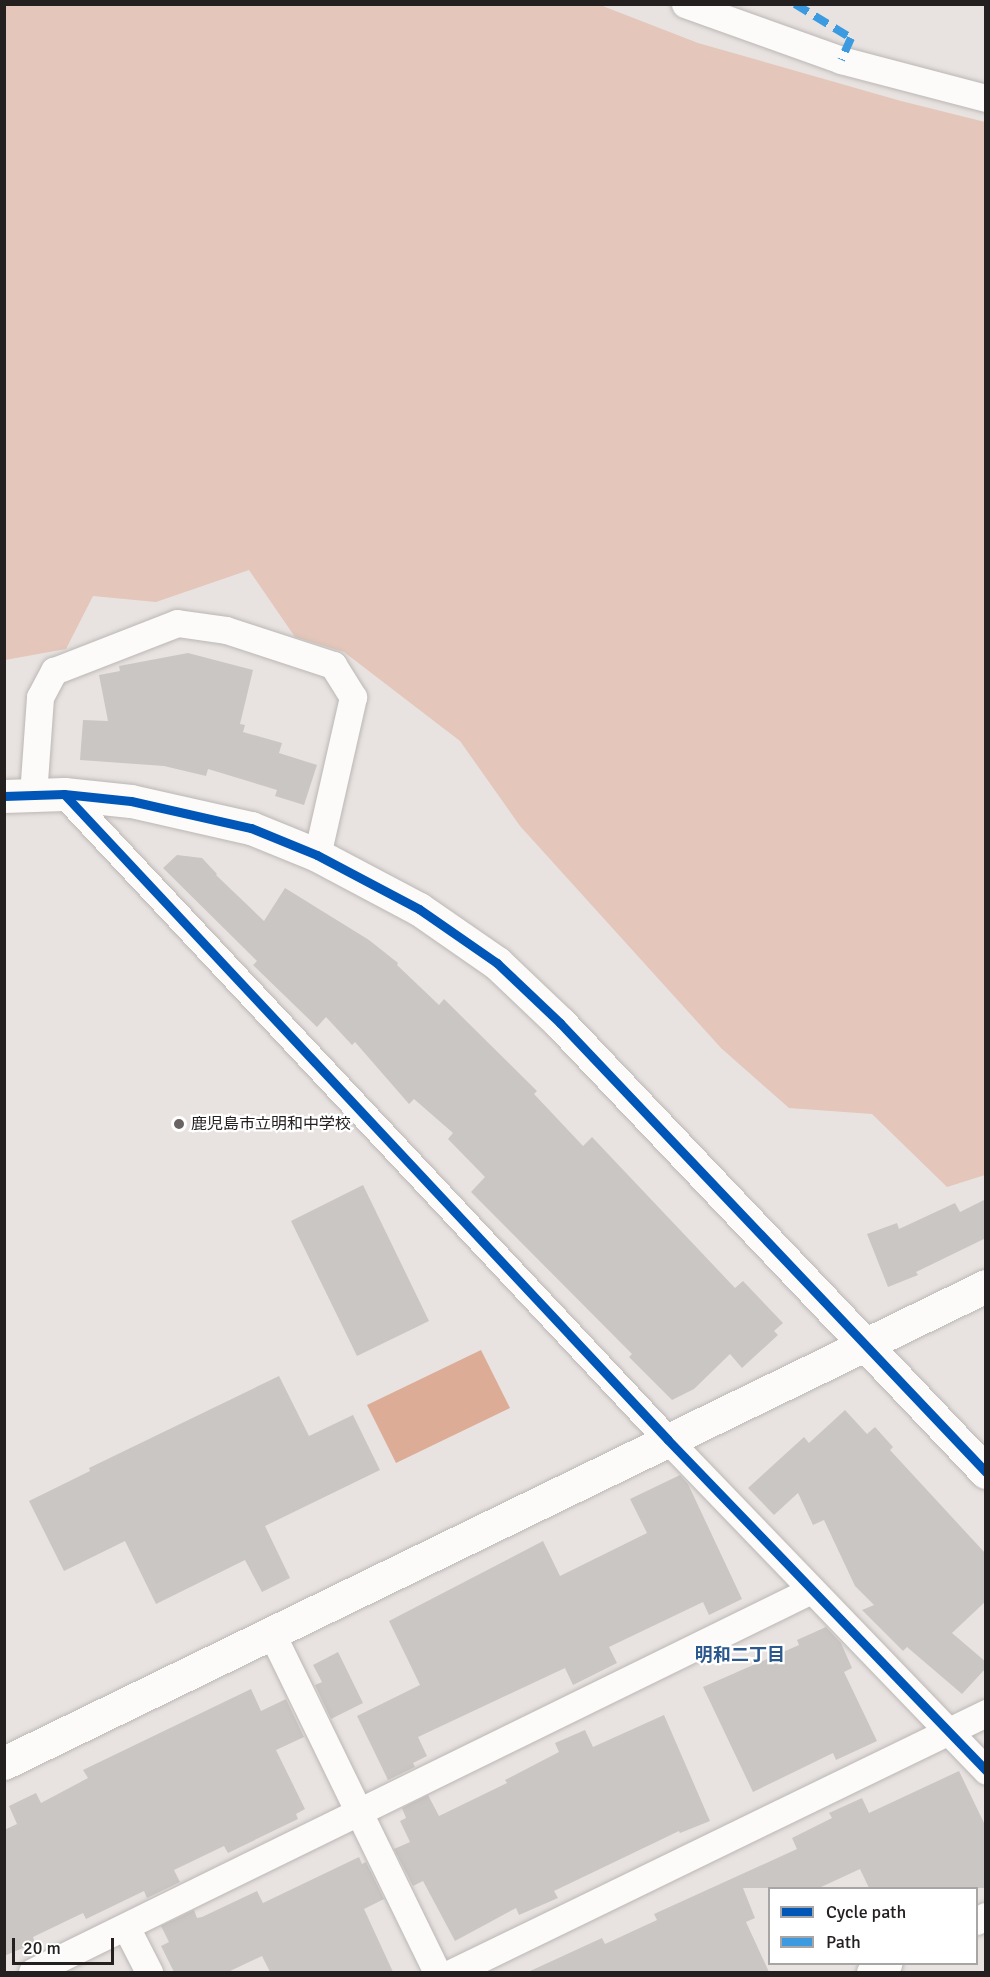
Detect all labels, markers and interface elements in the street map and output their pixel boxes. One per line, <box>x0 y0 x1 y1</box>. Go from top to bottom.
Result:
place label: 鹿児島市立明和中学校 <box>191 1114 351 1134</box>
marker: 鹿児島市立明和中学校 <box>172 1117 186 1131</box>
district label: 明和二丁目 <box>695 1644 785 1666</box>
legend <box>768 1887 978 1965</box>
text: Cycle path <box>826 1901 906 1923</box>
scale bar <box>15 1926 117 1964</box>
text: Path <box>826 1931 861 1953</box>
text: 20 m <box>23 1937 61 1959</box>

